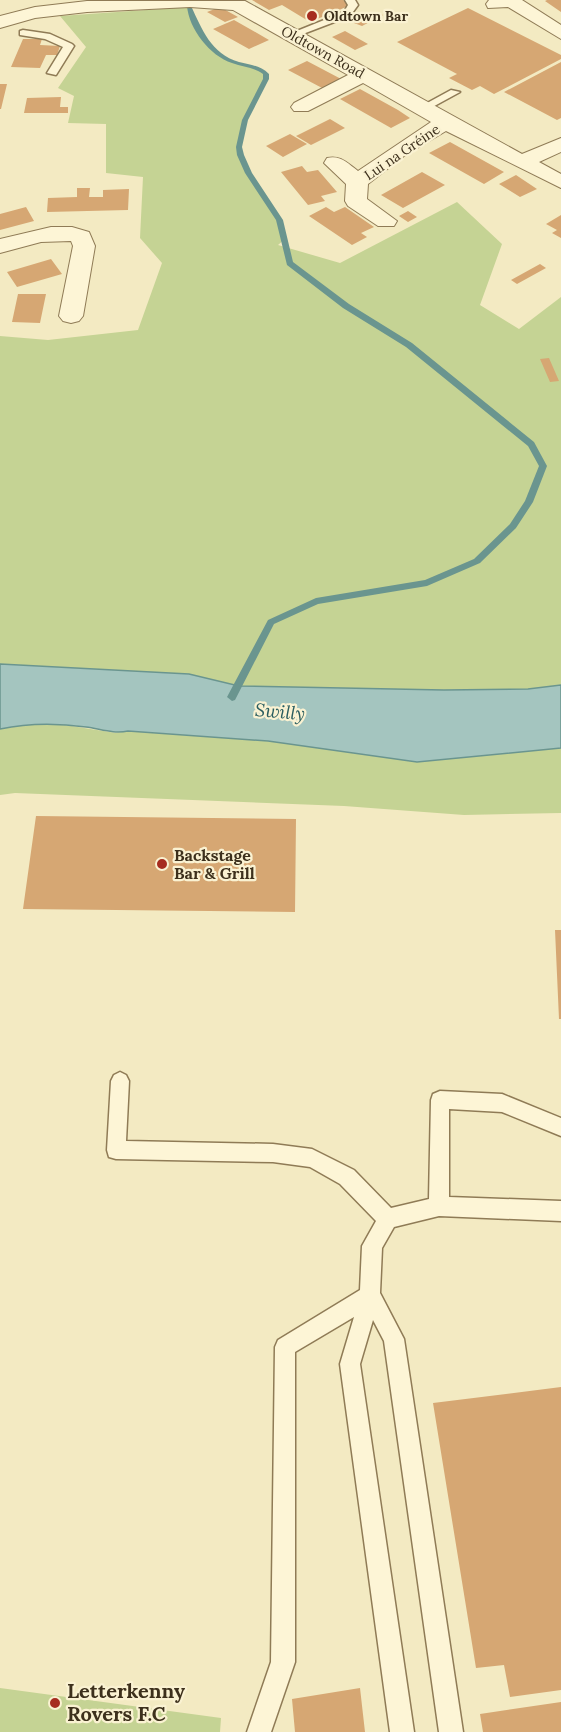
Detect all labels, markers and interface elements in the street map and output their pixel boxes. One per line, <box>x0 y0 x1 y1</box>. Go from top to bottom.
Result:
place label: Oldtown Bar <box>324 7 408 25</box>
marker: Oldtown Bar <box>305 9 319 23</box>
street label: Oldtown Road <box>278 22 368 82</box>
street label: Lui na Gréine <box>361 120 444 184</box>
water label: Swilly <box>254 698 306 725</box>
place label: Backstage Bar & Grill <box>174 845 255 883</box>
marker: Backstage Bar & Grill <box>155 857 169 871</box>
place label: Letterkenny Rovers F.C <box>67 1678 185 1726</box>
marker: Letterkenny Rovers F.C <box>48 1696 62 1710</box>

